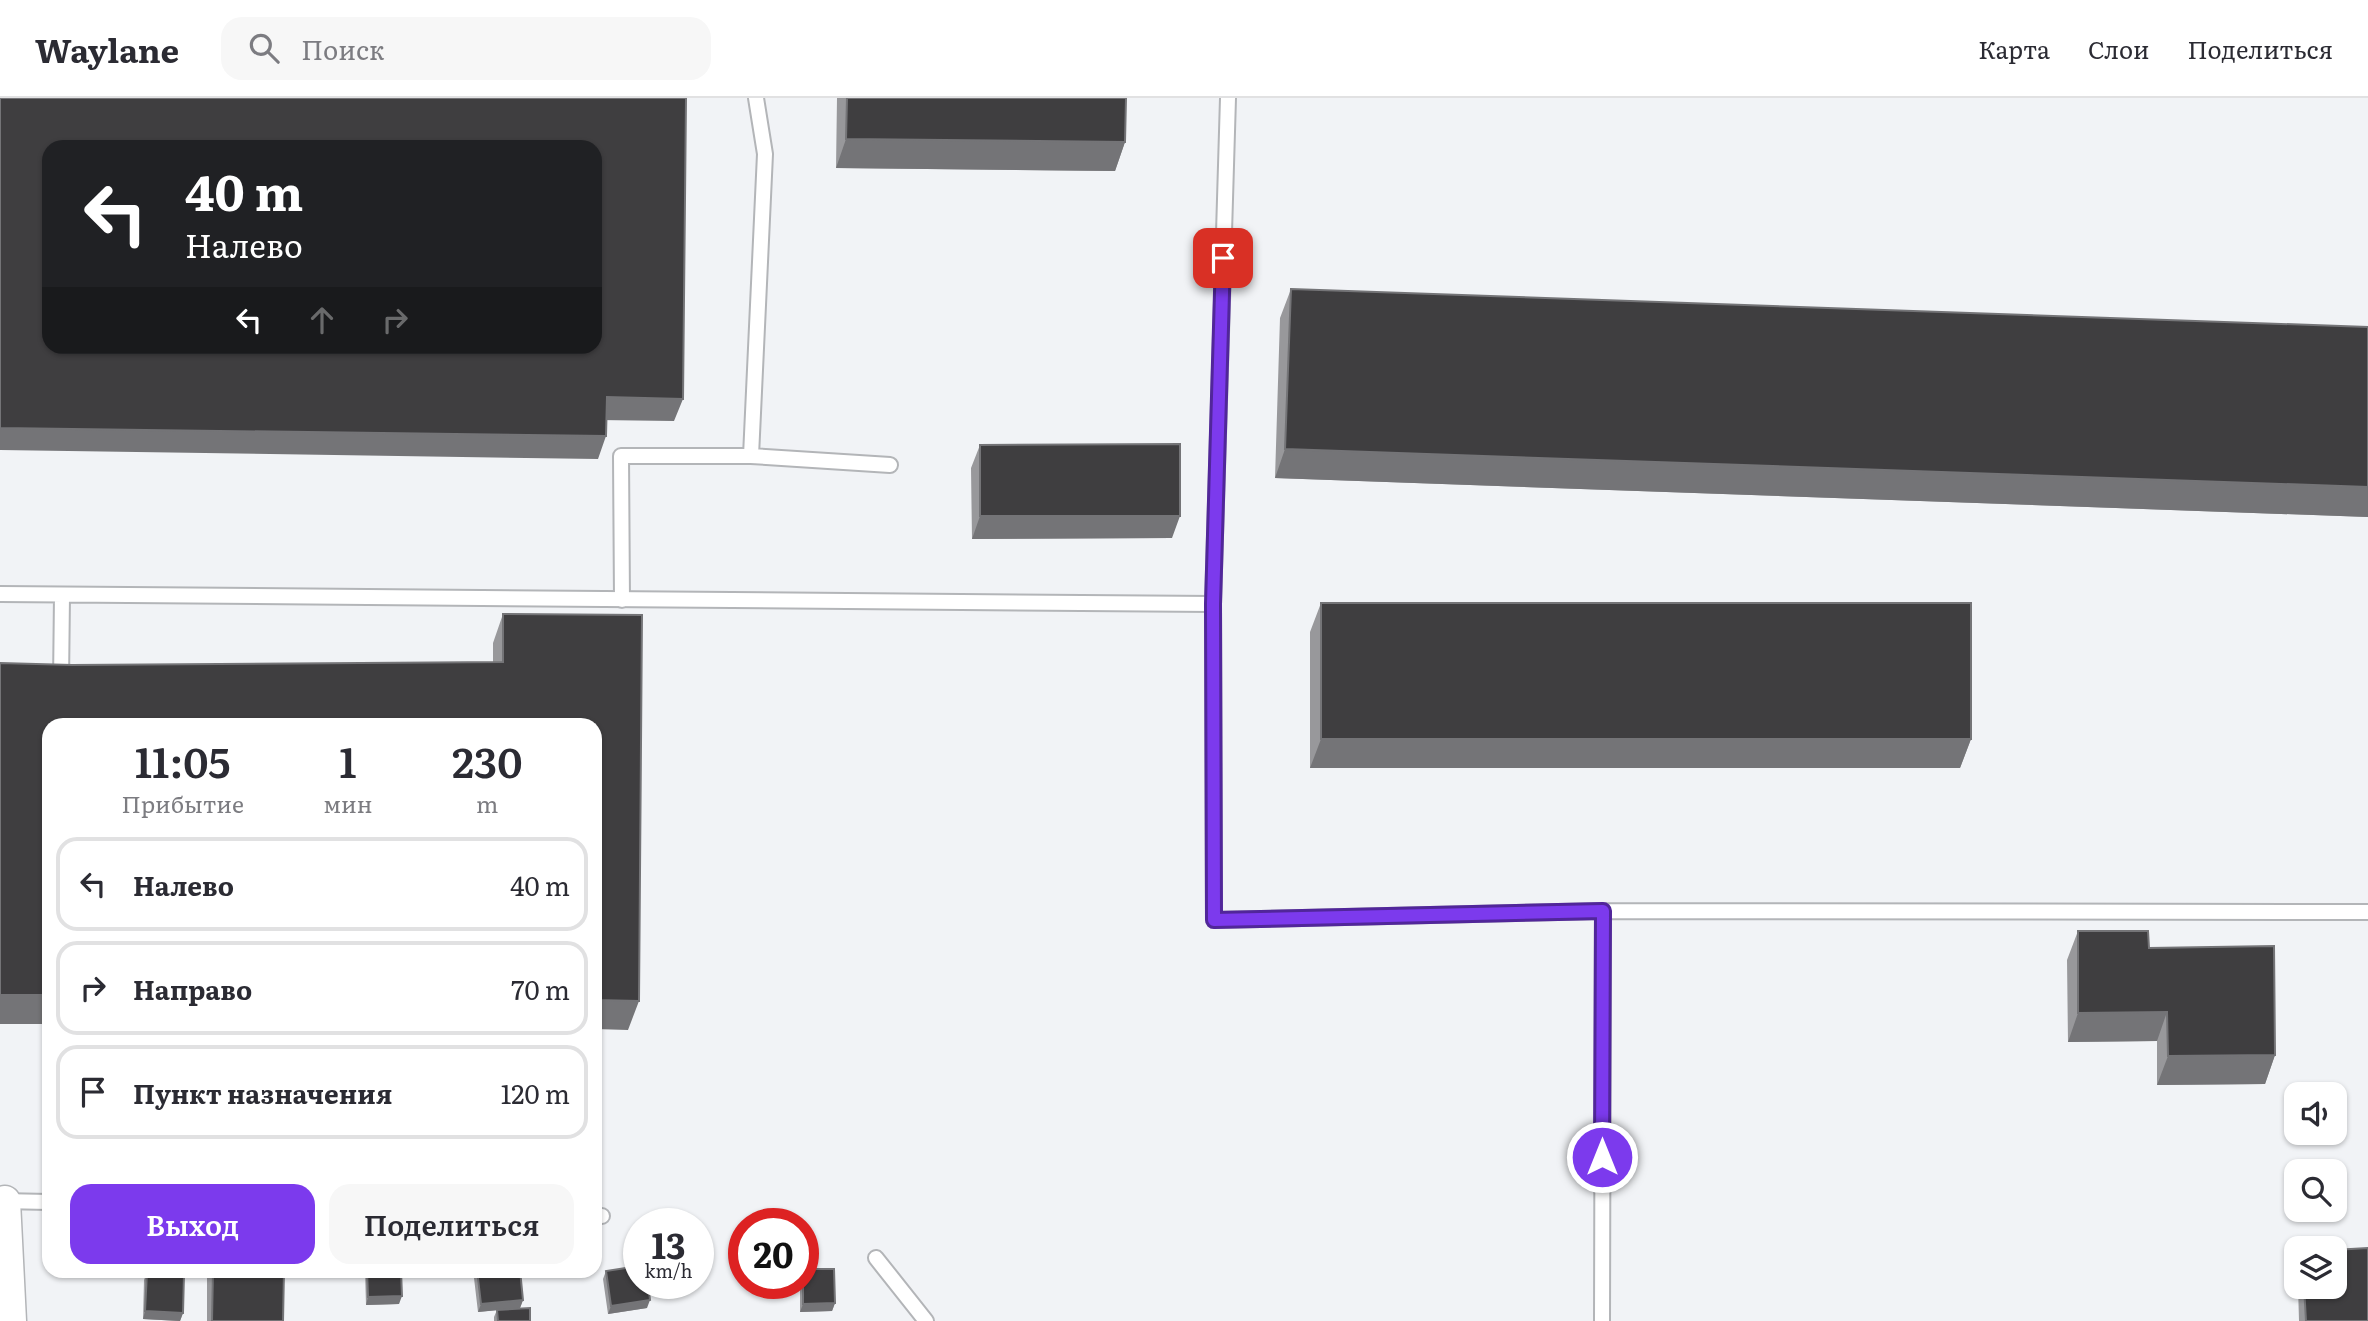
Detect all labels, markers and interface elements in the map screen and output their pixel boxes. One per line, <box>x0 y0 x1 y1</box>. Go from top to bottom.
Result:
search box <box>221 17 711 80</box>
text: Waylane <box>35 24 179 73</box>
icon: search <box>245 29 283 67</box>
text: Поиск <box>301 29 384 68</box>
text: Карта <box>1978 31 2050 66</box>
text: Слои <box>2088 31 2149 66</box>
text: Поделиться <box>2187 31 2333 66</box>
text: 40 m <box>185 153 303 226</box>
icon: left <box>70 168 161 259</box>
text: Налево <box>185 220 303 268</box>
pin <box>1193 228 1253 288</box>
icon: arrive <box>1204 239 1242 277</box>
icon: left <box>230 301 268 339</box>
icon: ahead <box>303 301 341 339</box>
icon: right <box>376 301 414 339</box>
text: 11:05 <box>135 729 231 791</box>
text: 1 <box>339 729 357 791</box>
text: 230 <box>452 729 522 791</box>
text: Прибытие <box>122 786 244 820</box>
text: мин <box>323 786 372 820</box>
text: m <box>476 786 498 820</box>
icon: left <box>74 865 112 903</box>
text: Налево <box>133 865 234 904</box>
text: 40 m <box>510 865 570 904</box>
icon: right <box>74 969 112 1007</box>
text: Направо <box>133 969 252 1008</box>
text: 70 m <box>511 969 570 1008</box>
icon: arrive <box>74 1073 112 1111</box>
text: Пункт назначения <box>133 1073 392 1112</box>
text: 120 m <box>501 1073 570 1112</box>
map controls <box>2284 1082 2347 1299</box>
button: sound <box>2284 1082 2347 1145</box>
position arrow <box>1565 1120 1639 1194</box>
button: search <box>2284 1159 2347 1222</box>
button: Выход <box>70 1184 315 1264</box>
button: Поделиться <box>329 1184 574 1264</box>
speed limit sign: 20 <box>728 1208 819 1299</box>
text: 13 <box>651 1218 686 1270</box>
button: layers <box>2284 1236 2347 1299</box>
text: km/h <box>645 1257 692 1284</box>

